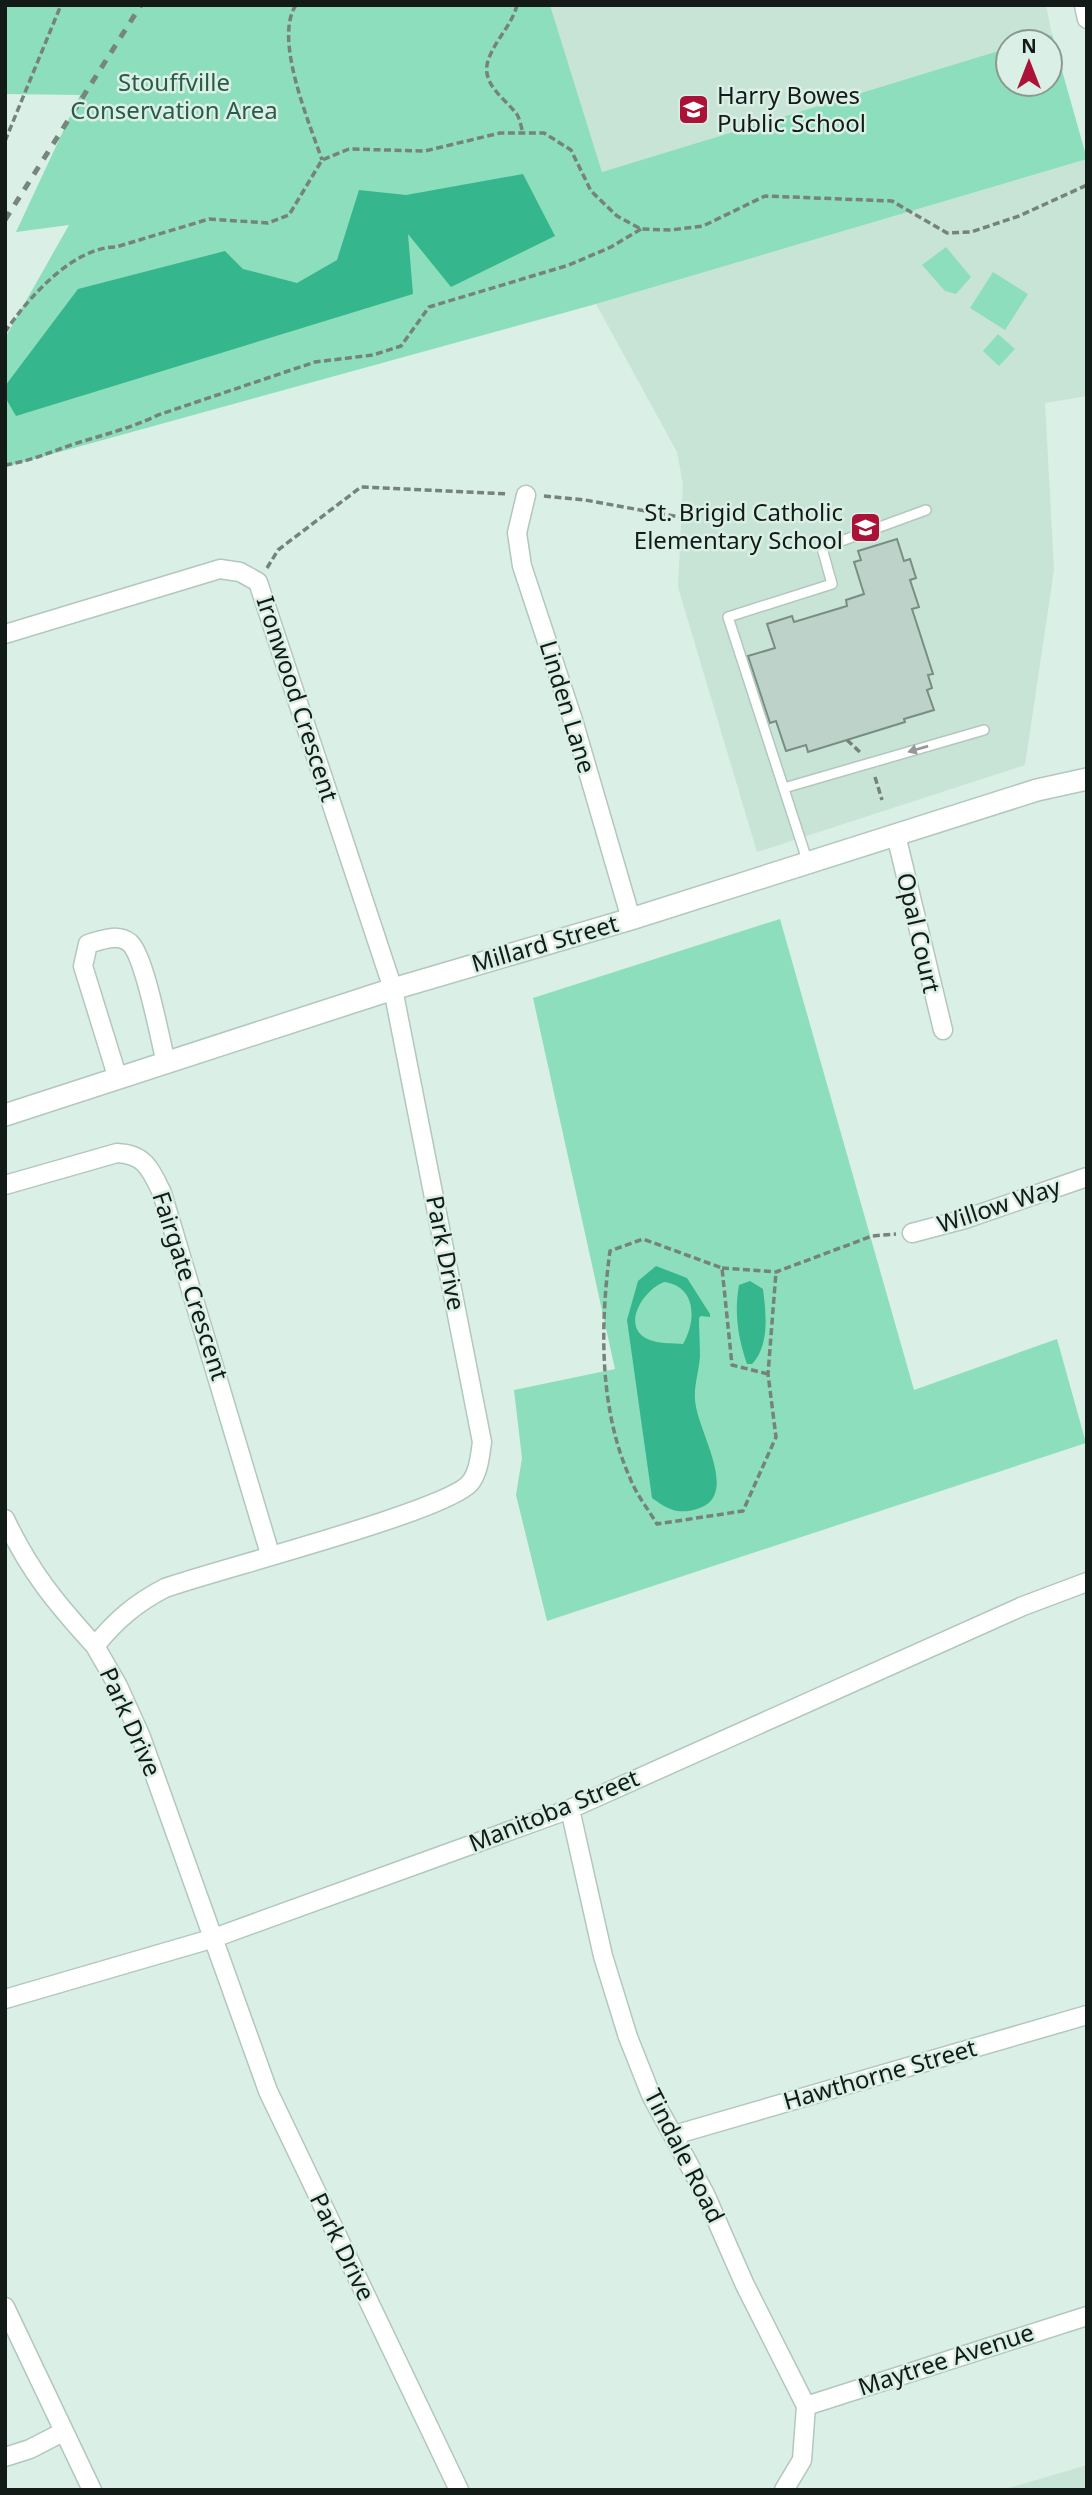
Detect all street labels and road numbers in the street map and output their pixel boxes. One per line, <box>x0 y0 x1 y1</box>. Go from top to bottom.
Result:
street label: Ironwood Crescent <box>250 592 347 806</box>
street label: Linden Lane <box>533 636 604 777</box>
street label: Opal Court <box>890 869 949 996</box>
street label: Millard Street <box>467 906 622 979</box>
street label: Willow Way <box>933 1169 1065 1240</box>
street label: Fairgate Crescent <box>145 1187 238 1384</box>
street label: Park Drive <box>419 1192 474 1313</box>
street label: Park Drive <box>93 1662 170 1781</box>
street label: Manitoba Street <box>463 1760 644 1859</box>
street label: Hawthorne Street <box>779 2030 980 2117</box>
street label: Tindale Road <box>637 2083 733 2228</box>
street label: Park Drive <box>303 2187 384 2306</box>
street label: Maytree Avenue <box>853 2315 1038 2403</box>

